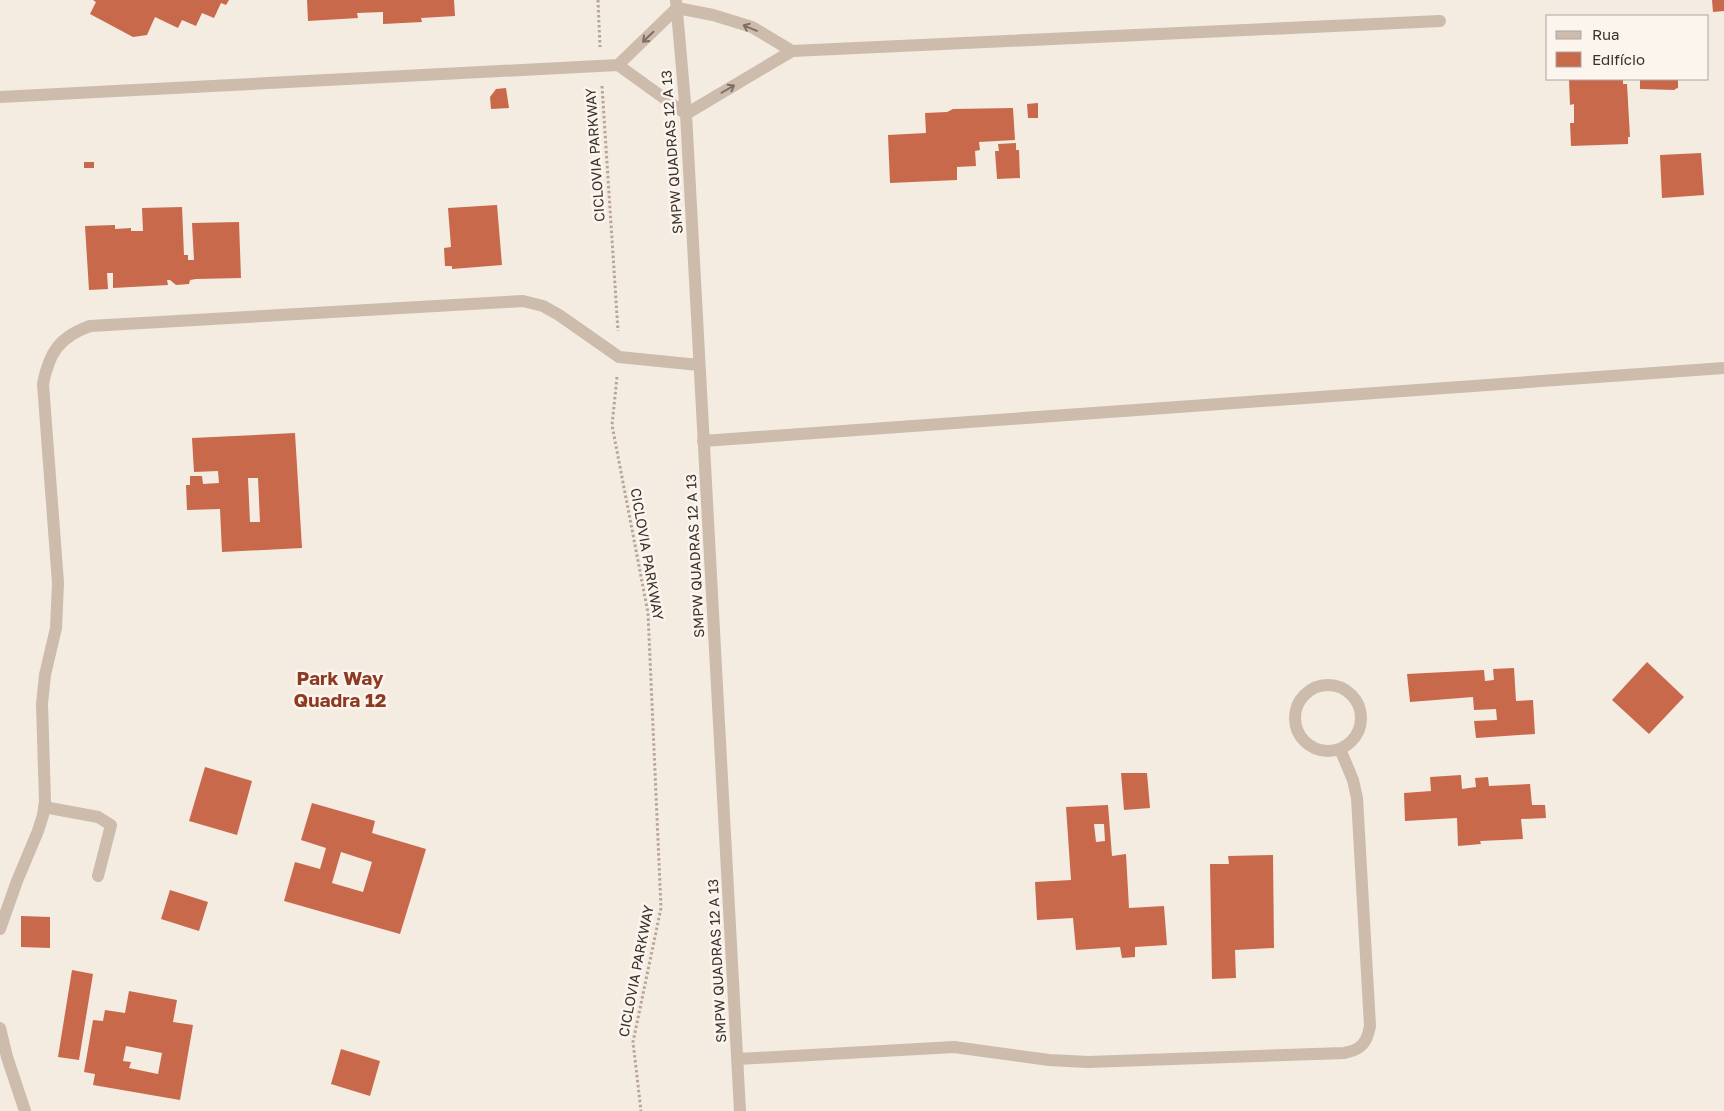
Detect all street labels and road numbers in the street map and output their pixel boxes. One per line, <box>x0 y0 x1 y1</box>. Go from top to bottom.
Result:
street label: SMPW QUADRAS 12 A 13 <box>657 70 686 234</box>
street label: CICLOVIA PARKWAY <box>581 88 608 222</box>
street label: SMPW QUADRAS 12 A 13 <box>682 474 707 638</box>
street label: CICLOVIA PARKWAY <box>627 487 667 621</box>
street label: SMPW QUADRAS 12 A 13 <box>704 879 729 1043</box>
street label: CICLOVIA PARKWAY <box>614 904 657 1038</box>

